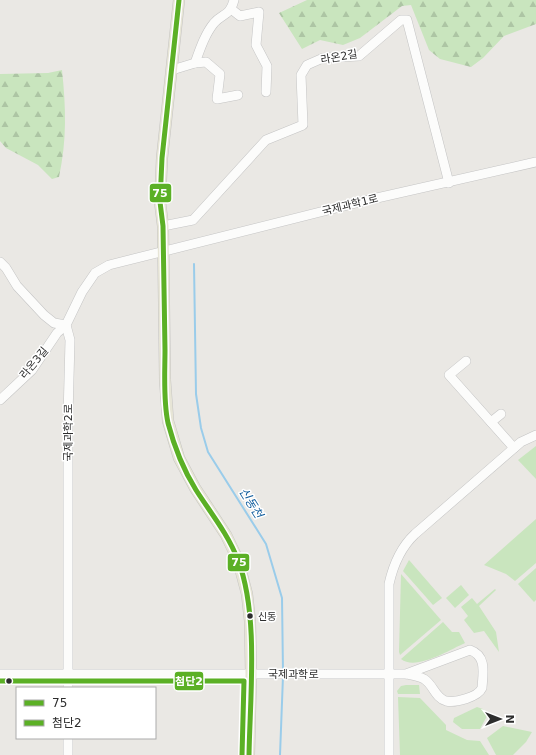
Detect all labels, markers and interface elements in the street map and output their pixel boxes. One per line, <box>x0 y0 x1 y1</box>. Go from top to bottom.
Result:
street label: 라온2길 <box>319 47 359 67</box>
line badge: 75 <box>149 183 172 203</box>
text: 75 <box>152 187 168 200</box>
street label: 국제과학1로 <box>320 192 380 218</box>
street label: 라온3길 <box>17 345 51 381</box>
street label: 국제과학2로 <box>62 404 75 462</box>
water label: 신동천 <box>236 485 267 522</box>
line badge: 75 <box>227 553 250 572</box>
text: 75 <box>231 556 247 569</box>
marker: 신동 <box>245 611 255 621</box>
place label: 신동 <box>258 611 276 622</box>
street label: 국제과학로 <box>268 668 318 681</box>
line badge: 첨단2 <box>174 671 204 691</box>
text: 첨단2 <box>175 675 203 688</box>
unlabelled marker <box>4 676 14 686</box>
legend <box>16 687 156 739</box>
text: 75 <box>52 696 67 710</box>
north arrow <box>480 699 520 739</box>
text: N <box>503 714 516 724</box>
text: 첨단2 <box>52 716 82 730</box>

